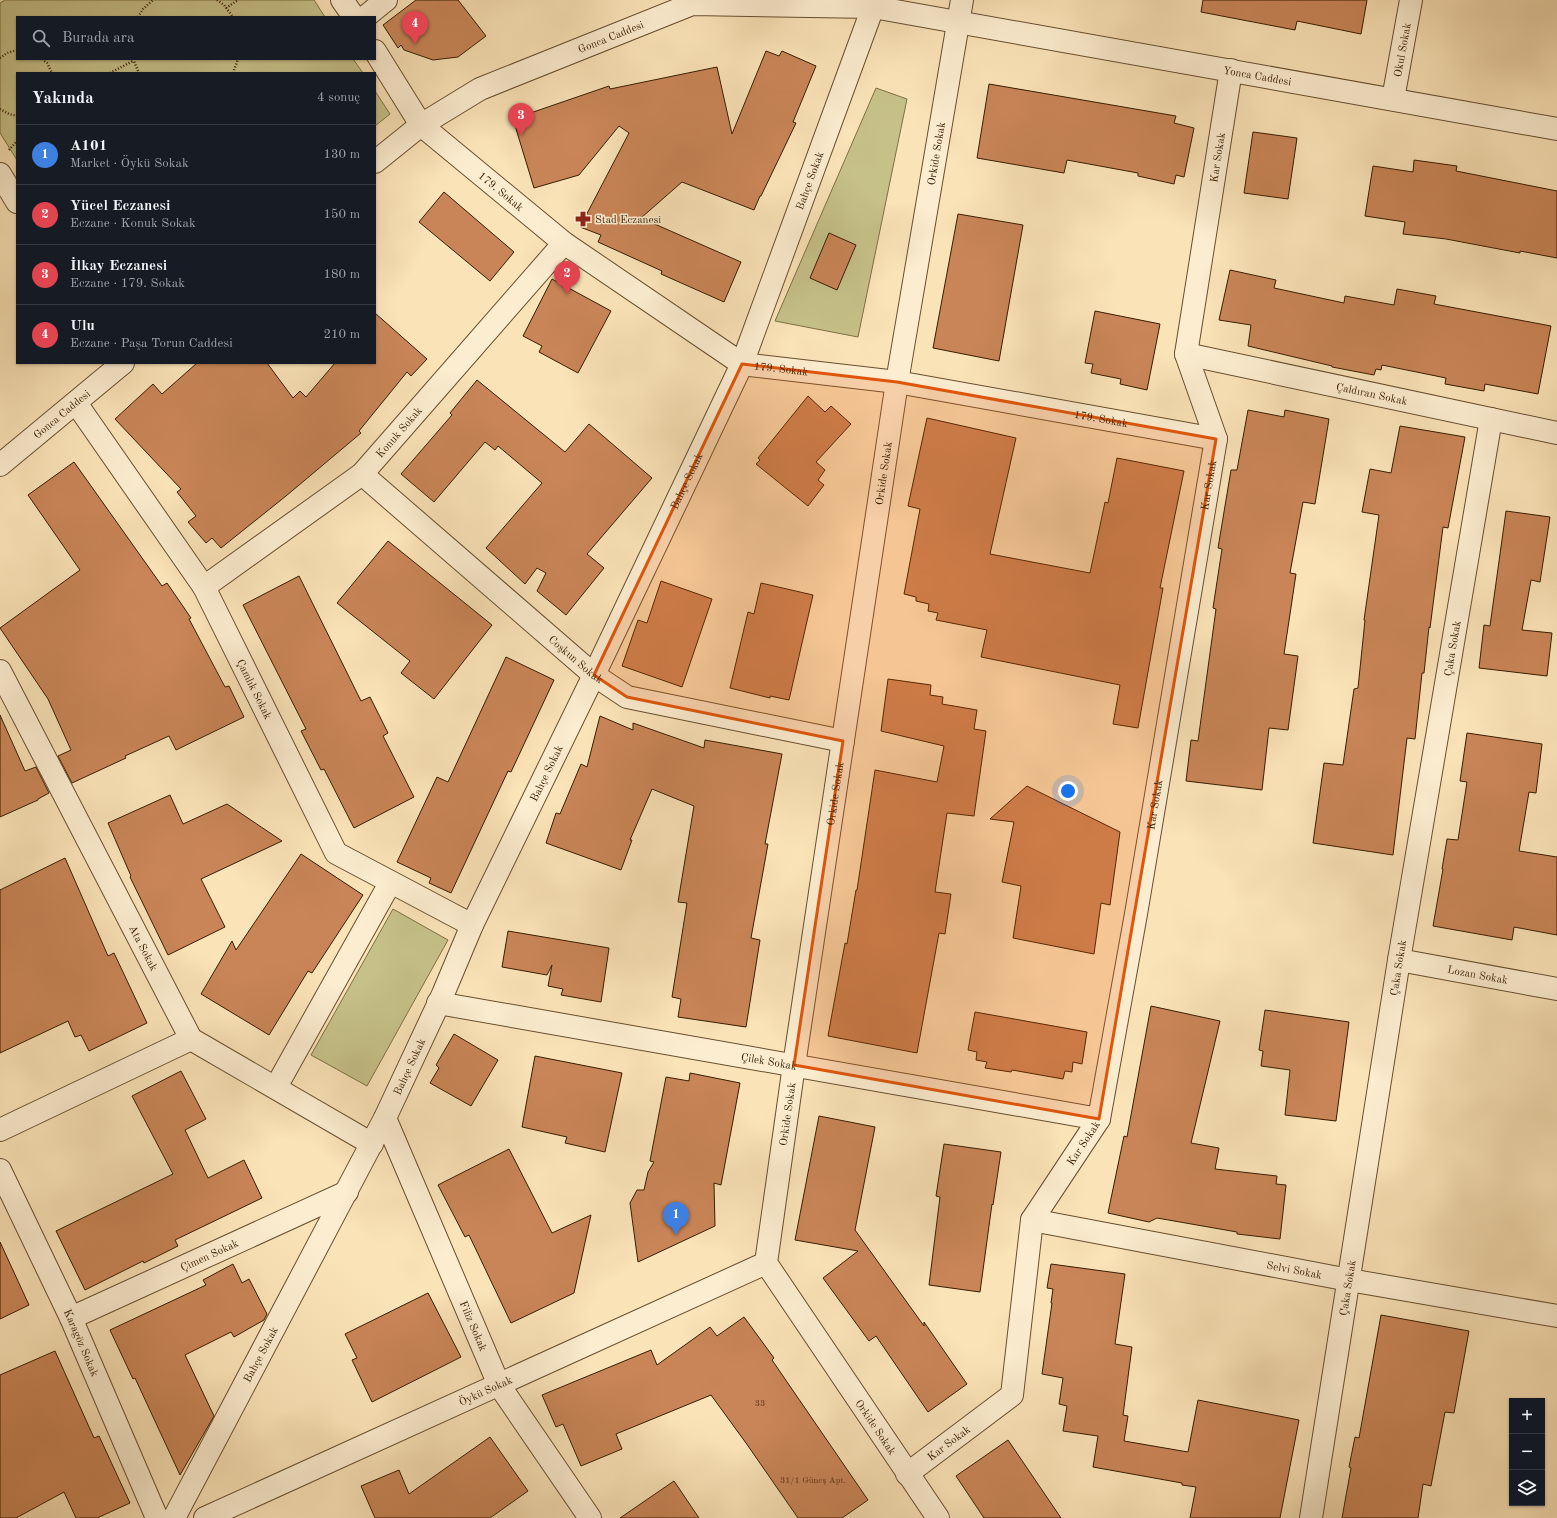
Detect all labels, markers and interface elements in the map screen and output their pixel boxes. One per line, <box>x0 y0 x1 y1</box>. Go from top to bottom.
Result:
pin: 4 <box>402 11 428 44</box>
search box <box>16 16 376 60</box>
street label: Gonca Caddesi <box>577 20 646 56</box>
street label: Okul Sokak <box>1393 22 1414 78</box>
icon: search <box>30 27 52 49</box>
text: Burada ara <box>62 31 134 46</box>
street label: Yonca Caddesi <box>1222 66 1292 89</box>
text: Yakında <box>32 90 94 107</box>
text: 4 sonuç <box>317 91 360 104</box>
pin: 3 <box>508 103 534 136</box>
street label: Orkide Sokak <box>927 121 948 186</box>
street label: Kar Sokak <box>1209 131 1228 183</box>
text: A101 <box>70 139 107 154</box>
text: 1 <box>41 148 49 161</box>
text: 130 m <box>323 148 360 161</box>
street label: Bahçe Sokak <box>795 150 827 212</box>
text: Market · Öykü Sokak <box>70 157 189 170</box>
street label: 179. Sokak <box>476 171 525 214</box>
text: Yücel Eczanesi <box>70 199 170 214</box>
text: 2 <box>41 208 49 221</box>
text: 150 m <box>323 208 360 221</box>
pharmacy icon: Stad Eczanesi <box>574 210 592 228</box>
place label: Stad Eczanesi <box>595 215 661 226</box>
text: Eczane · Konuk Sokak <box>70 217 196 230</box>
text: İlkay Eczanesi <box>70 259 167 274</box>
pin: 2 <box>554 261 580 294</box>
text: 3 <box>41 268 49 281</box>
text: 180 m <box>323 268 360 281</box>
text: Eczane · 179. Sokak <box>70 277 185 290</box>
text: Ulu <box>70 319 95 334</box>
text: 4 <box>41 328 49 341</box>
text: 210 m <box>323 328 360 341</box>
text: Eczane · Paşa Torun Caddesi <box>70 337 233 350</box>
street label: 179. Sokak <box>753 361 809 379</box>
street label: Çaldıran Sokak <box>1335 382 1408 408</box>
street label: Gonca Caddesi <box>32 389 93 442</box>
street label: Konuk Sokak <box>375 405 425 461</box>
street label: 179. Sokak <box>1073 410 1129 430</box>
street label: Orkide Sokak <box>875 441 895 506</box>
street label: Bahçe Sokak <box>670 451 706 512</box>
street label: Kar Sokak <box>1200 459 1219 511</box>
street label: Çaka Sokak <box>1443 620 1464 677</box>
street label: Coşkun Sokak <box>546 634 605 686</box>
street label: Çamlık Sokak <box>234 658 273 722</box>
street label: Bahçe Sokak <box>529 744 566 804</box>
street label: Orkide Sokak <box>826 761 847 826</box>
street label: Kar Sokak <box>1146 779 1166 831</box>
your location <box>1058 781 1078 801</box>
street label: Ata Sokak <box>126 924 159 974</box>
street label: Çaka Sokak <box>1389 939 1409 997</box>
street label: Lozan Sokak <box>1446 965 1509 987</box>
street label: Bahçe Sokak <box>392 1037 428 1097</box>
street label: Çilek Sokak <box>740 1052 798 1073</box>
street label: Orkide Sokak <box>779 1082 799 1147</box>
street label: Kar Sokak <box>1066 1119 1103 1168</box>
pin: 1 <box>663 1202 689 1235</box>
street label: Çimen Sokak <box>179 1238 241 1274</box>
street label: Çaka Sokak <box>1339 1259 1359 1317</box>
street label: Selvi Sokak <box>1266 1261 1323 1282</box>
street label: Filiz Sokak <box>457 1300 488 1353</box>
street label: Karagöz Sokak <box>61 1308 100 1379</box>
street label: Bahçe Sokak <box>243 1325 281 1385</box>
street label: Öykü Sokak <box>457 1375 515 1409</box>
street label: Orkide Sokak <box>852 1398 897 1458</box>
map controls <box>1509 1398 1545 1506</box>
button: + <box>1509 1398 1545 1434</box>
house number: 33 <box>755 1399 765 1408</box>
street label: Kar Sokak <box>926 1424 973 1464</box>
button: − <box>1509 1434 1545 1470</box>
button: layers <box>1509 1470 1545 1506</box>
house number: 31/1 Güneş Apt. <box>780 1476 846 1485</box>

